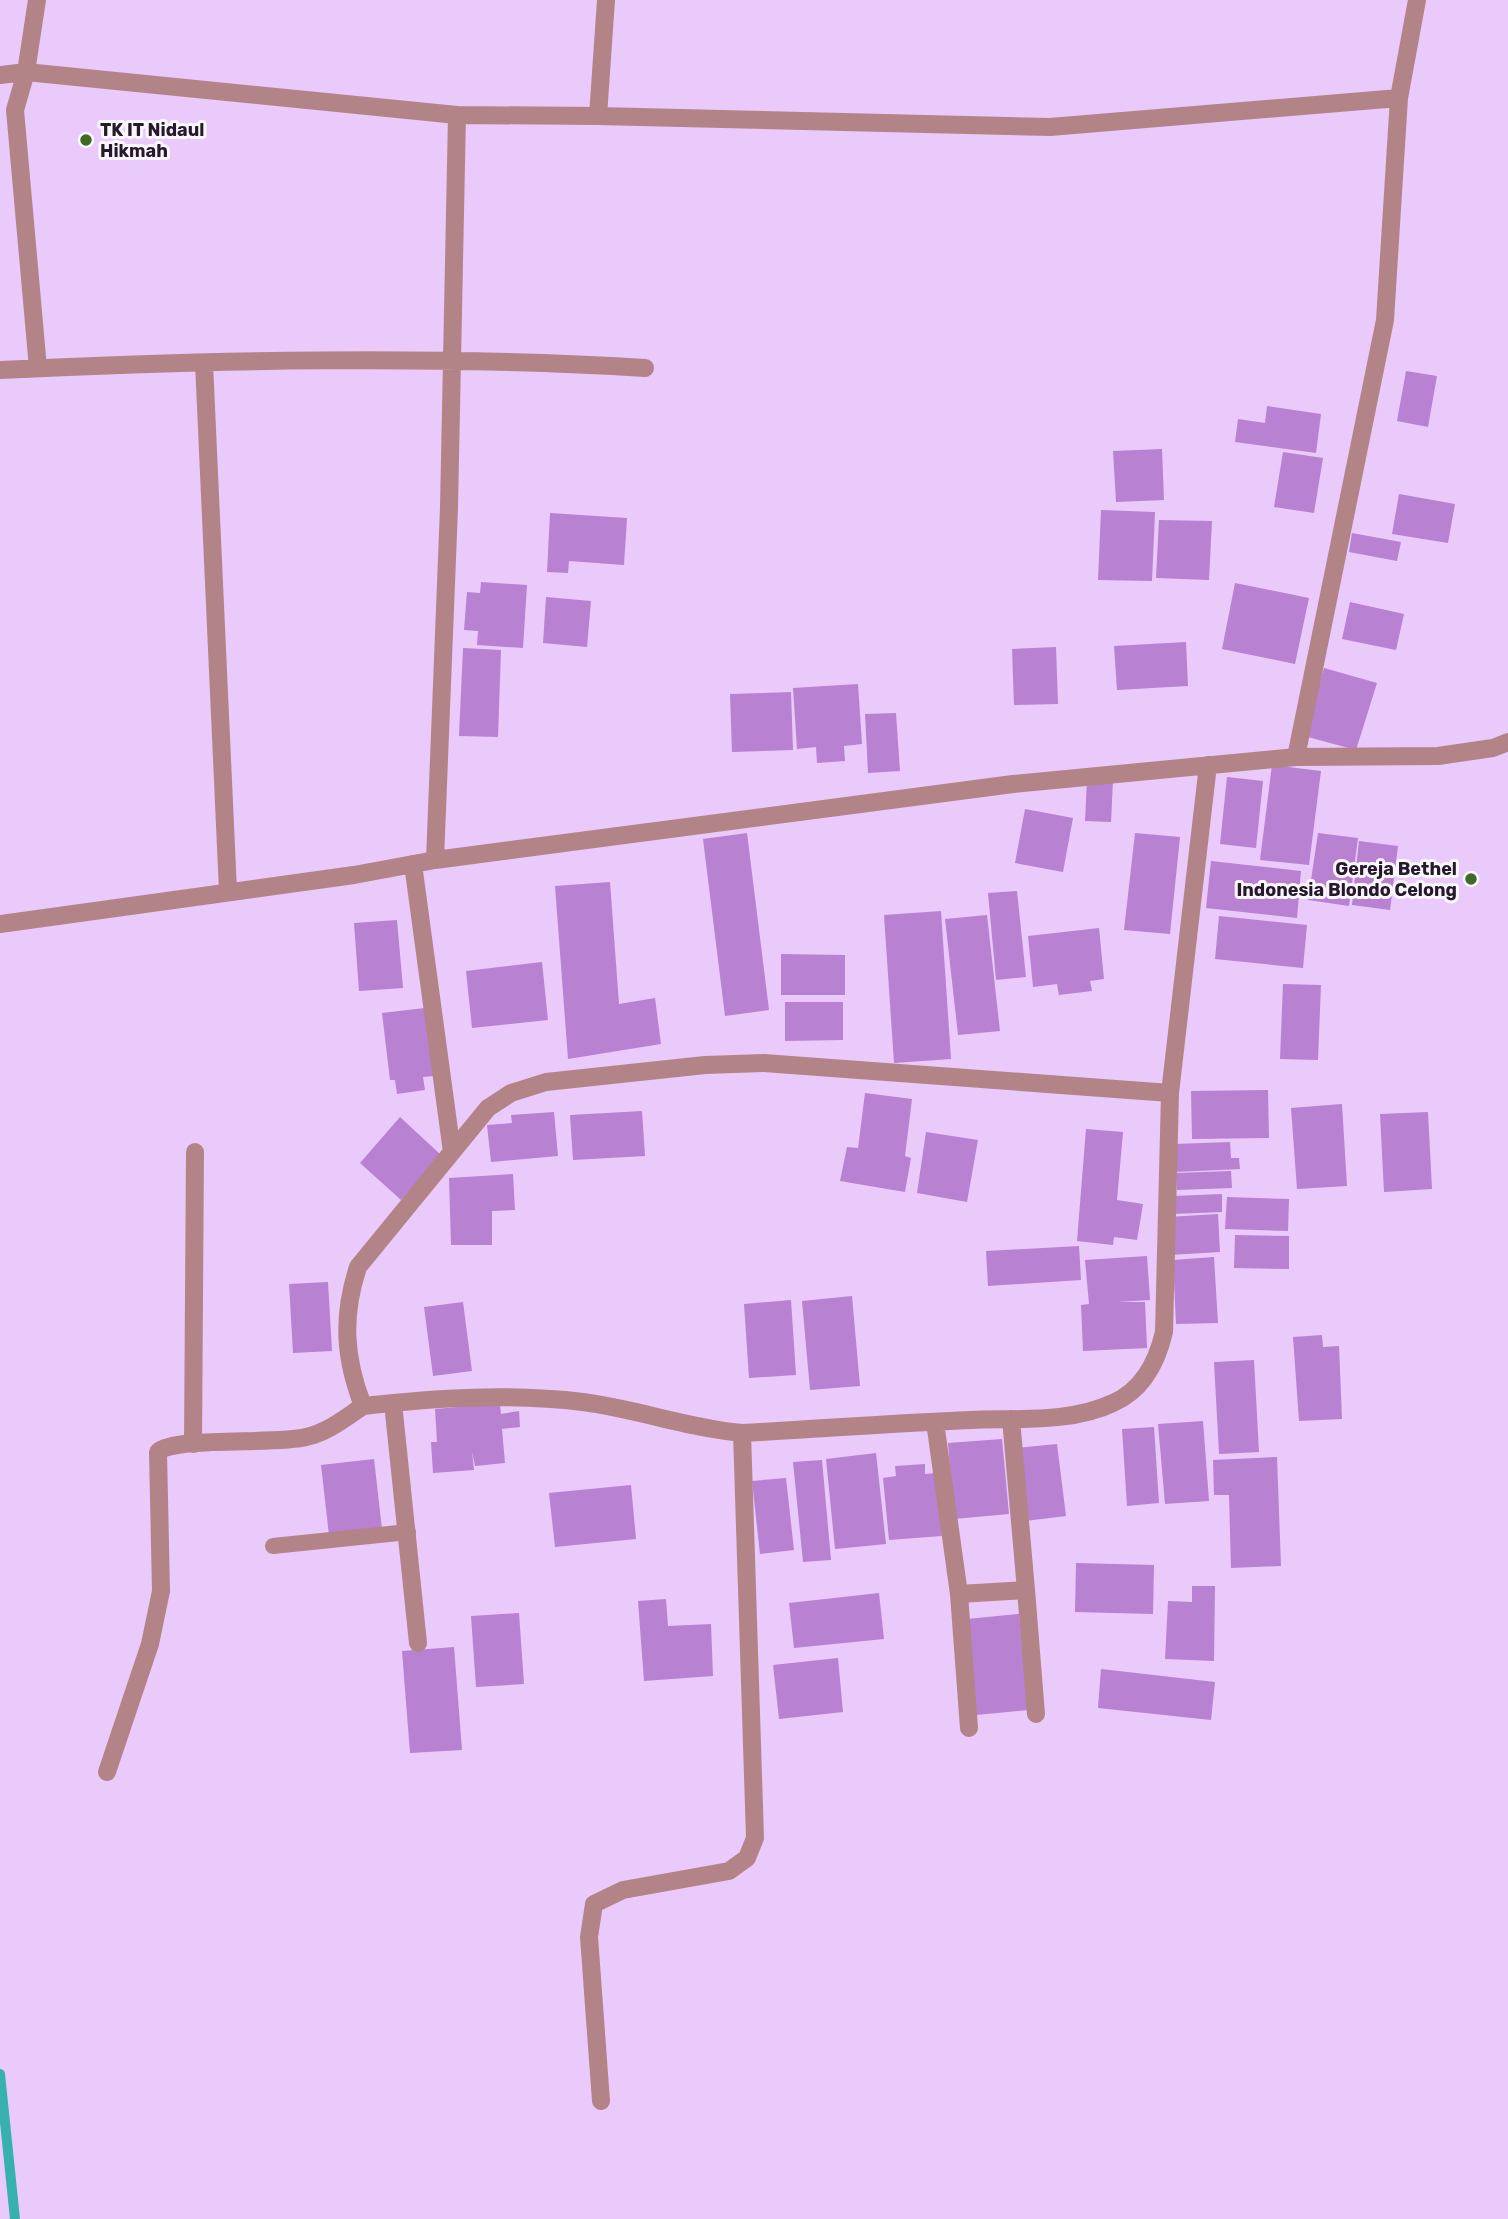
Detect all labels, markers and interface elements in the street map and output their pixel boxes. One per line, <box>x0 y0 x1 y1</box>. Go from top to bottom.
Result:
place label: TK IT Nidaul Hikmah <box>100 119 204 162</box>
marker: TK IT Nidaul Hikmah <box>78 132 94 148</box>
place label: Gereja Bethel Indonesia Blondo Celong <box>1236 858 1457 901</box>
marker: Gereja Bethel Indonesia Blondo Celong <box>1463 871 1479 887</box>

